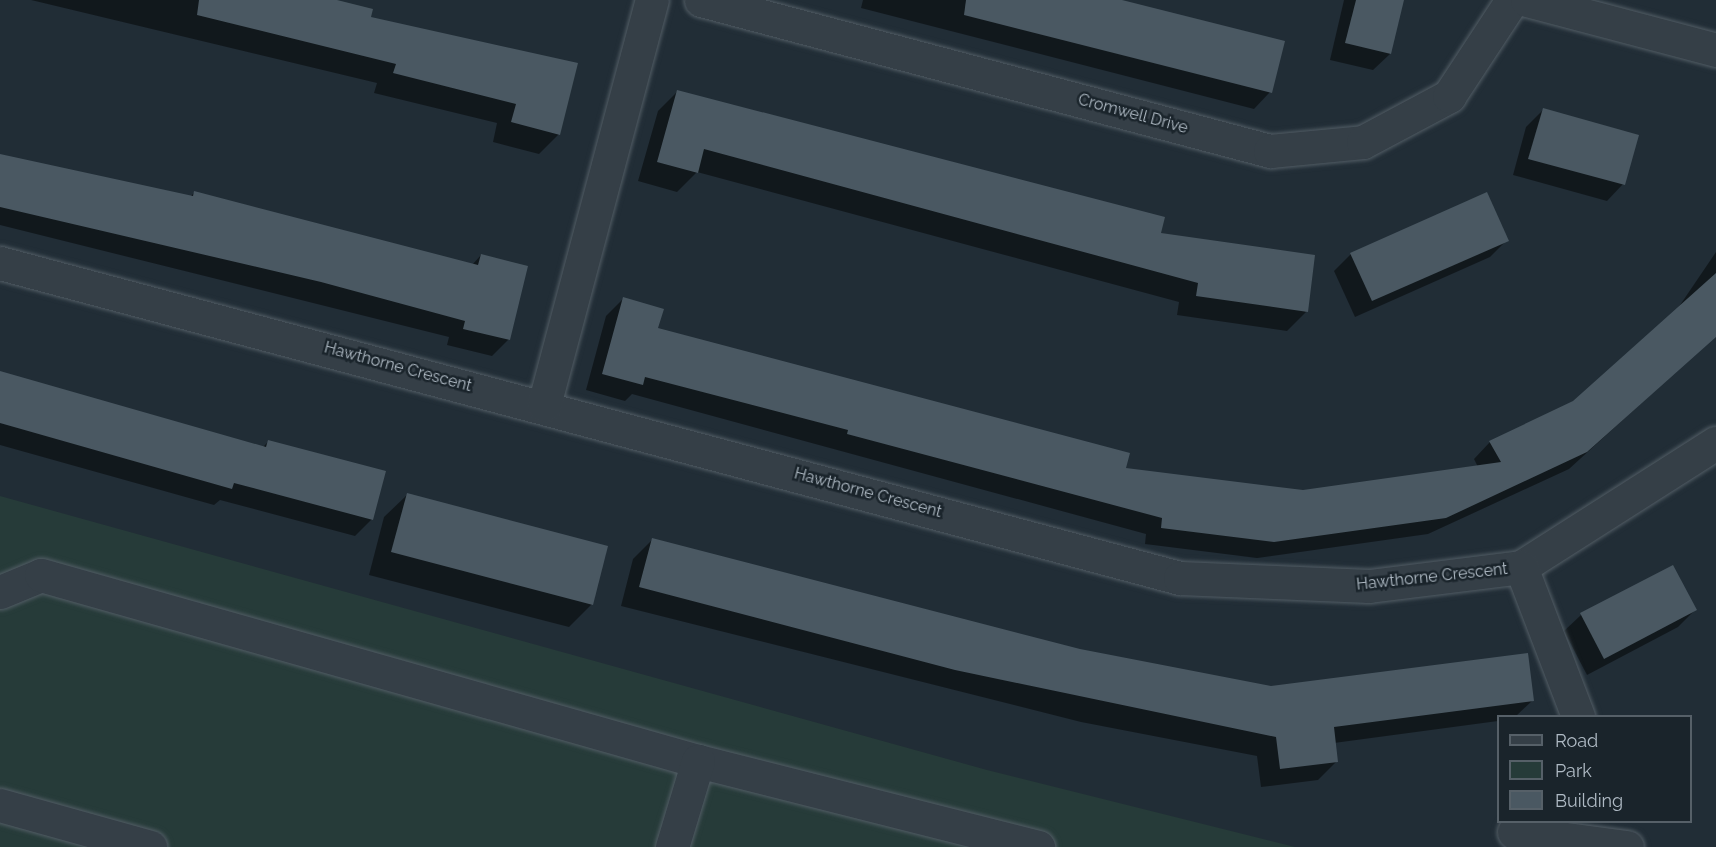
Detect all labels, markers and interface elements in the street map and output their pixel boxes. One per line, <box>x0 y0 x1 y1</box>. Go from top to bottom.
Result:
street label: Cromwell Drive <box>1076 90 1190 138</box>
street label: Hawthorne Crescent <box>322 338 474 396</box>
street label: Hawthorne Crescent <box>792 464 944 522</box>
street label: Hawthorne Crescent <box>1355 560 1509 594</box>
legend <box>1497 715 1692 823</box>
text: Road <box>1555 730 1598 751</box>
text: Park <box>1555 760 1592 781</box>
text: Building <box>1555 790 1623 811</box>

